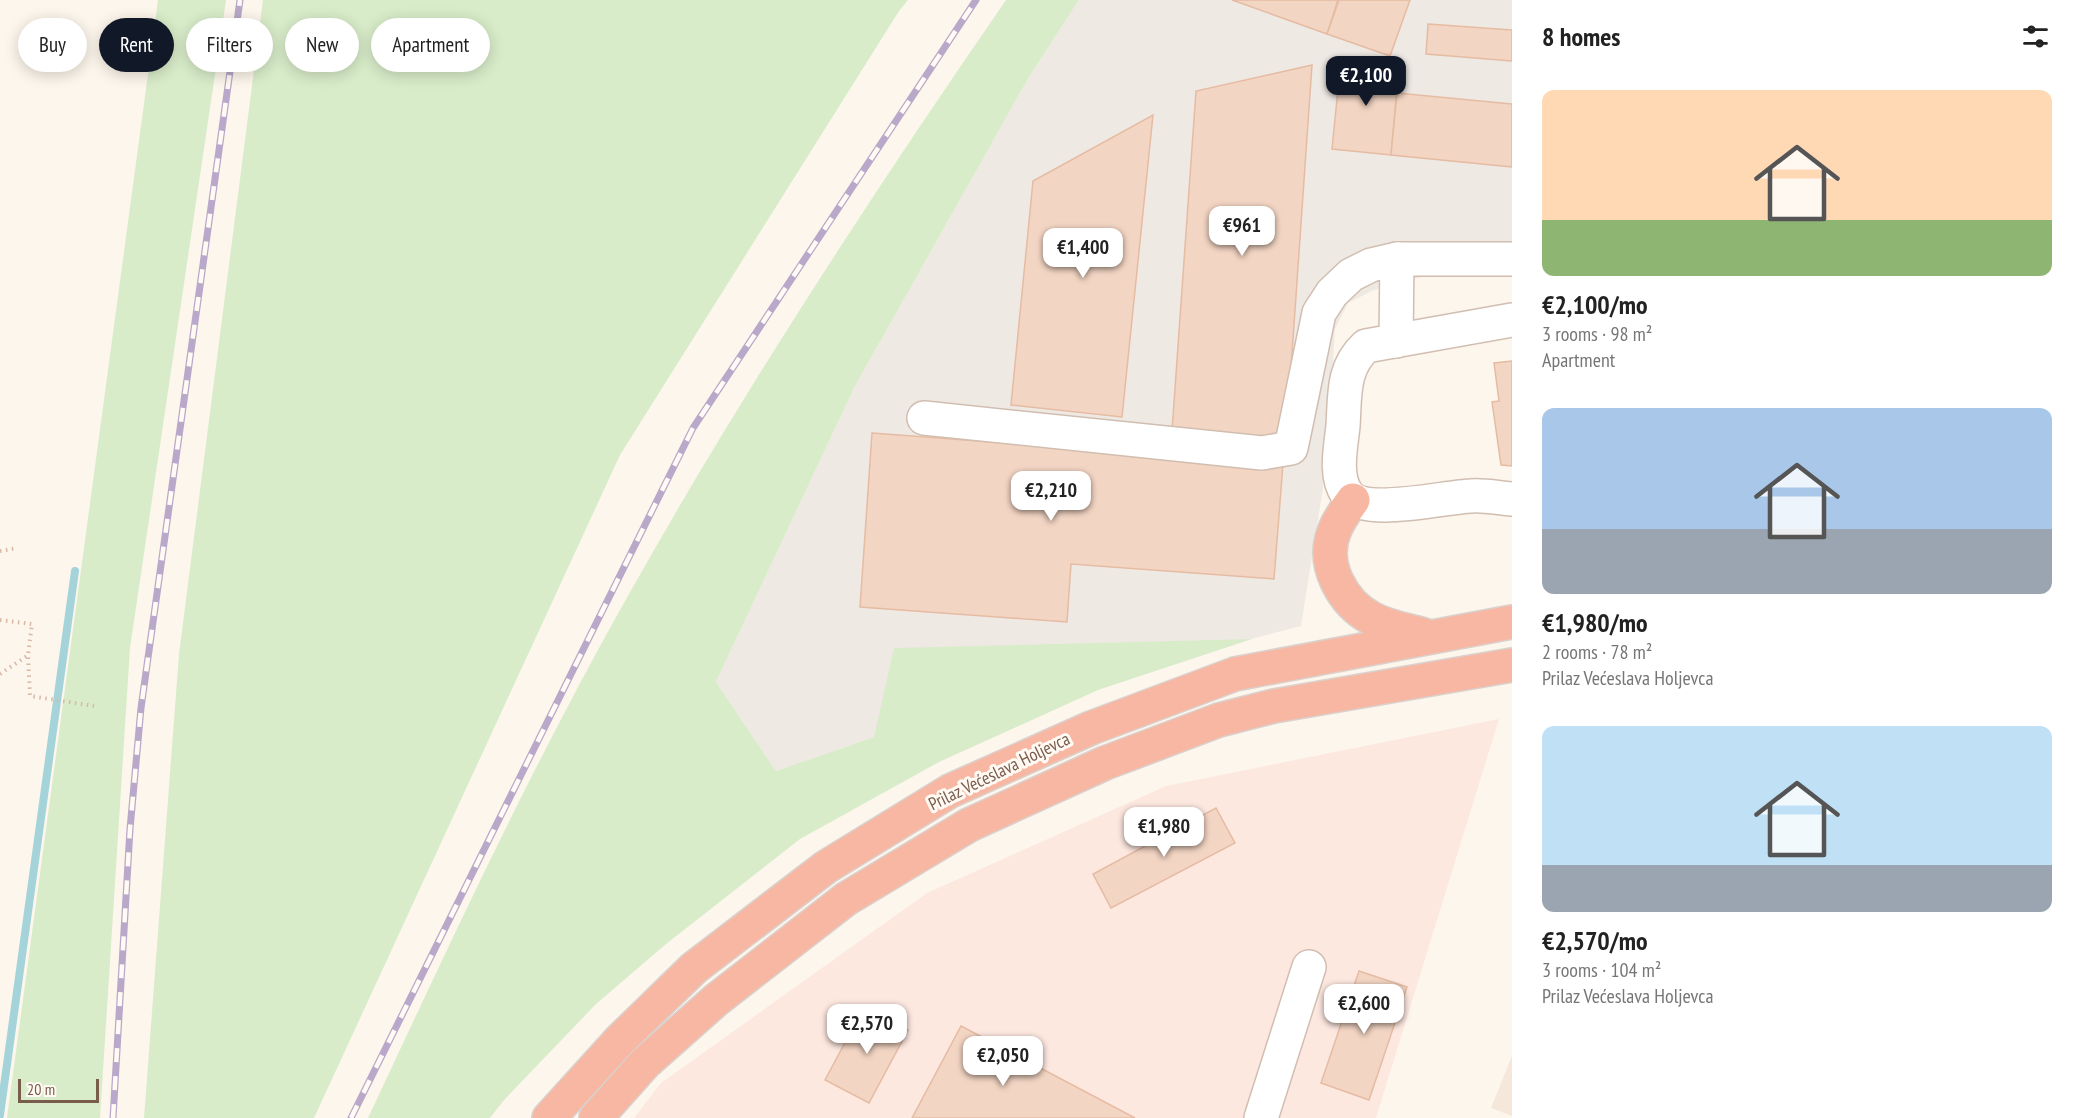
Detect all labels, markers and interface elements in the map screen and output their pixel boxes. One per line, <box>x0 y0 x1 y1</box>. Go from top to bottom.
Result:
chip: Buy <box>18 18 87 72</box>
chip: Rent <box>99 18 174 72</box>
chip: Filters <box>186 18 273 72</box>
chip: New <box>285 18 359 72</box>
chip: Apartment <box>371 18 490 72</box>
text: 8 homes <box>1542 20 1620 53</box>
icon: filters <box>2019 20 2052 53</box>
pin: €2,100 <box>1317 56 1415 107</box>
text: €2,100 <box>1340 62 1392 88</box>
icon: home <box>1743 129 1851 237</box>
pin: €961 <box>1206 206 1278 257</box>
text: €961 <box>1223 212 1261 238</box>
pin: €1,400 <box>1034 228 1132 279</box>
text: €1,400 <box>1057 234 1109 260</box>
text: €2,100/mo <box>1542 288 1648 321</box>
text: 3 rooms · 98 m² <box>1542 321 1652 347</box>
text: Apartment <box>1542 347 1615 373</box>
icon: home <box>1743 447 1851 555</box>
pin: €2,210 <box>1002 471 1100 522</box>
text: €2,210 <box>1025 477 1077 503</box>
text: €1,980/mo <box>1542 606 1648 639</box>
text: 2 rooms · 78 m² <box>1542 639 1652 665</box>
text: Prilaz Većeslava Holjevca <box>1542 665 1713 691</box>
street label: Prilaz Većeslava Holjevca <box>925 727 1073 815</box>
icon: home <box>1743 765 1851 873</box>
pin: €1,980 <box>1115 807 1213 858</box>
text: €1,980 <box>1138 813 1190 839</box>
text: €2,570/mo <box>1542 924 1648 957</box>
text: 3 rooms · 104 m² <box>1542 957 1661 983</box>
text: Prilaz Većeslava Holjevca <box>1542 983 1713 1009</box>
pin: €2,600 <box>1315 984 1413 1035</box>
text: €2,600 <box>1338 990 1390 1016</box>
pin: €2,570 <box>818 1004 916 1055</box>
text: €2,570 <box>841 1010 893 1036</box>
pin: €2,050 <box>954 1036 1052 1087</box>
text: €2,050 <box>977 1042 1029 1068</box>
scale bar <box>18 1076 99 1104</box>
text: 20 m <box>27 1079 55 1099</box>

